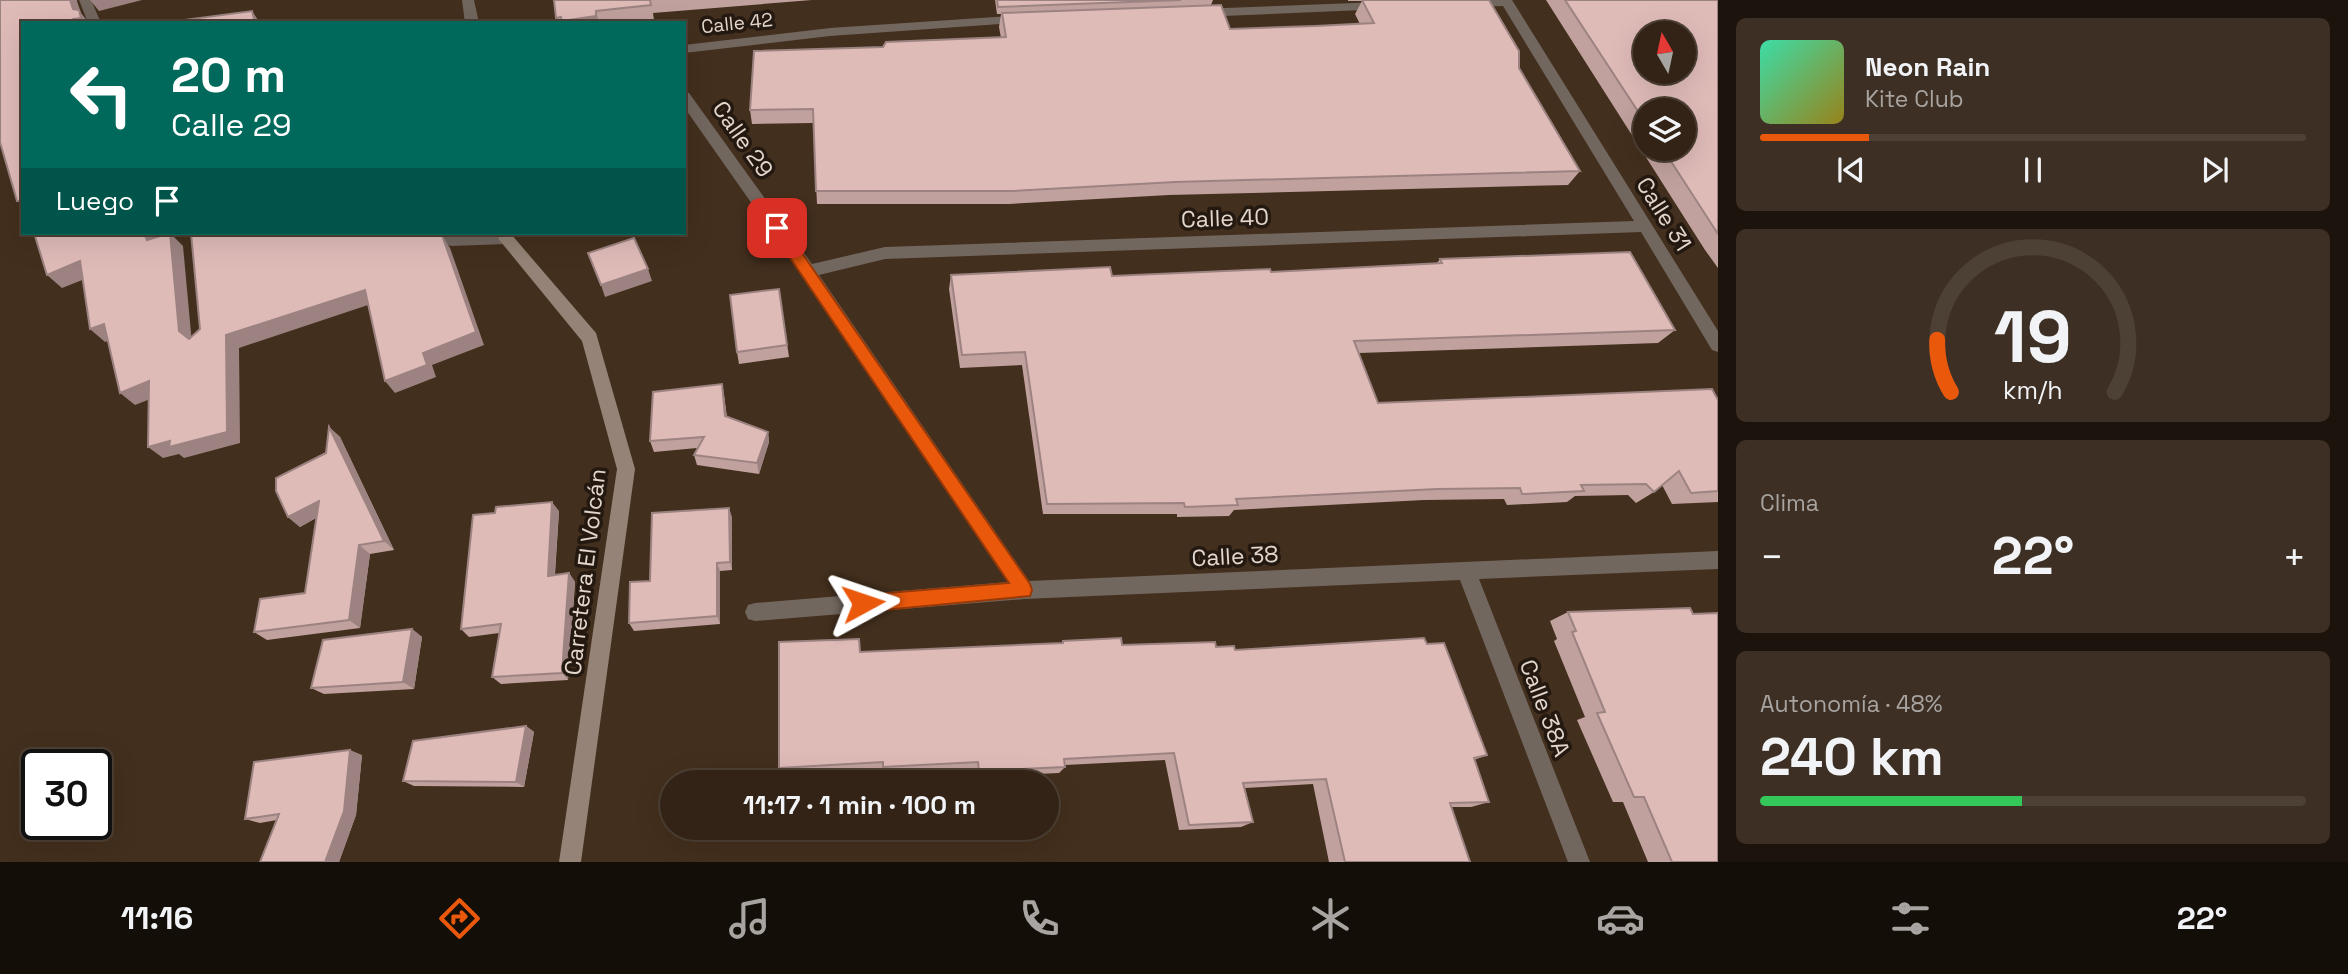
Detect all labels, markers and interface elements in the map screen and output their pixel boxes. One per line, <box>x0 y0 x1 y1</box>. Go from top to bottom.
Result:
street label: Calle 42 <box>700 7 774 39</box>
north arrow <box>1633 21 1696 84</box>
map controls <box>1633 21 1696 161</box>
text: 20 m <box>171 44 286 106</box>
icon: left <box>56 49 147 140</box>
text: Neon Rain <box>1865 50 1990 84</box>
text: Kite Club <box>1865 84 1964 114</box>
street label: Calle 29 <box>706 95 780 183</box>
button: layers <box>1633 98 1696 161</box>
text: Calle 29 <box>171 105 292 145</box>
icon: previous <box>1832 151 1870 189</box>
icon: pause <box>2014 151 2052 189</box>
icon: next <box>2196 151 2234 189</box>
street label: Calle 31 <box>1630 171 1698 257</box>
icon: arrive <box>148 182 186 220</box>
text: Luego <box>56 184 134 218</box>
pin <box>747 198 807 258</box>
street label: Calle 40 <box>1181 201 1269 235</box>
icon: arrive <box>758 209 796 247</box>
text: 19 <box>1994 290 2072 383</box>
text: km/h <box>2003 373 2063 405</box>
street label: Carretera El Volcán <box>557 467 613 677</box>
text: Clima <box>1760 488 1819 518</box>
text: 22° <box>1992 523 2074 589</box>
text: − <box>1760 533 1784 581</box>
text: + <box>2282 533 2306 581</box>
street label: Calle 38 <box>1191 539 1279 573</box>
position arrow <box>826 566 900 640</box>
street label: Calle 38A <box>1513 655 1577 761</box>
text: Autonomía · 48% <box>1760 689 1942 719</box>
text: 240 km <box>1760 724 1944 790</box>
speed limit sign: 30 <box>21 749 112 840</box>
text: 11:17 · 1 min · 100 m <box>743 788 976 822</box>
icon: directions <box>435 894 484 943</box>
icon: music <box>725 894 774 943</box>
icon: phone <box>1015 894 1064 943</box>
icon: climate <box>1306 894 1355 943</box>
icon: car <box>1596 894 1645 943</box>
icon: filters <box>1886 894 1935 943</box>
text: 11:16 <box>121 898 193 938</box>
text: 22° <box>2177 898 2227 938</box>

